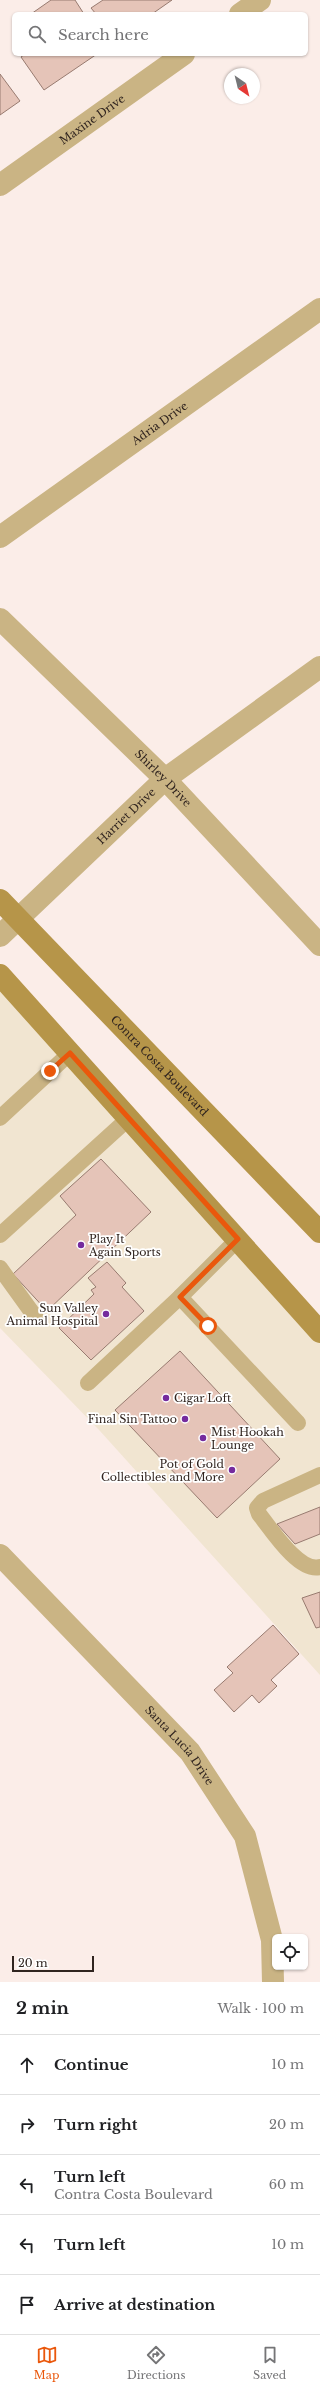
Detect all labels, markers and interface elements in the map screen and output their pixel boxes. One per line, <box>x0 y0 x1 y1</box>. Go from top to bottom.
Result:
search box <box>12 12 308 56</box>
icon: search <box>26 23 48 45</box>
text: Search here <box>58 25 149 44</box>
north arrow <box>224 68 260 104</box>
street label: Maxine Drive <box>57 91 128 148</box>
street label: Adria Drive <box>128 399 190 449</box>
street label: Shirley Drive <box>132 747 194 810</box>
street label: Harriet Drive <box>94 785 158 847</box>
street label: Contra Costa Boulevard <box>108 1012 212 1119</box>
route end <box>41 1062 59 1080</box>
place label: Play It Again Sports <box>88 1232 161 1259</box>
marker: Play It Again Sports <box>76 1240 86 1250</box>
place label: Sun Valley Animal Hospital <box>5 1301 98 1328</box>
marker: Sun Valley Animal Hospital <box>101 1309 111 1319</box>
route start <box>199 1317 217 1335</box>
place label: Cigar Loft <box>174 1391 232 1405</box>
marker: Cigar Loft <box>161 1393 171 1403</box>
place label: Final Sin Tattoo <box>88 1412 177 1426</box>
marker: Final Sin Tattoo <box>180 1414 190 1424</box>
place label: Mist Hookah Lounge <box>211 1425 284 1452</box>
marker: Mist Hookah Lounge <box>198 1433 208 1443</box>
place label: Pot of Gold Collectibles and More <box>101 1457 225 1484</box>
marker: Pot of Gold Collectibles and More <box>227 1465 237 1475</box>
street label: Santa Lucia Drive <box>142 1703 217 1788</box>
map controls <box>272 1934 308 1970</box>
button: locate <box>272 1934 308 1970</box>
scale bar <box>12 1954 94 1973</box>
text: 20 m <box>18 1956 48 1970</box>
text: 2 min <box>16 1998 69 2019</box>
text: Walk · 100 m <box>217 2000 304 2017</box>
icon: ahead <box>16 2054 38 2076</box>
text: Continue <box>54 2055 129 2074</box>
text: 10 m <box>271 2056 304 2073</box>
icon: right <box>16 2114 38 2136</box>
text: Turn right <box>54 2115 137 2134</box>
text: 20 m <box>269 2116 304 2133</box>
text: Turn left <box>54 2167 125 2186</box>
icon: left <box>16 2174 38 2196</box>
text: 60 m <box>269 2176 304 2193</box>
text: Contra Costa Boulevard <box>54 2186 213 2203</box>
icon: left <box>16 2234 38 2256</box>
text: Turn left <box>54 2235 125 2254</box>
text: 10 m <box>271 2236 304 2253</box>
icon: arrive <box>16 2294 38 2316</box>
text: Arrive at destination <box>54 2295 215 2314</box>
tab: Map <box>34 2344 59 2382</box>
tab: Directions <box>127 2344 185 2382</box>
tab: Saved <box>253 2344 286 2382</box>

